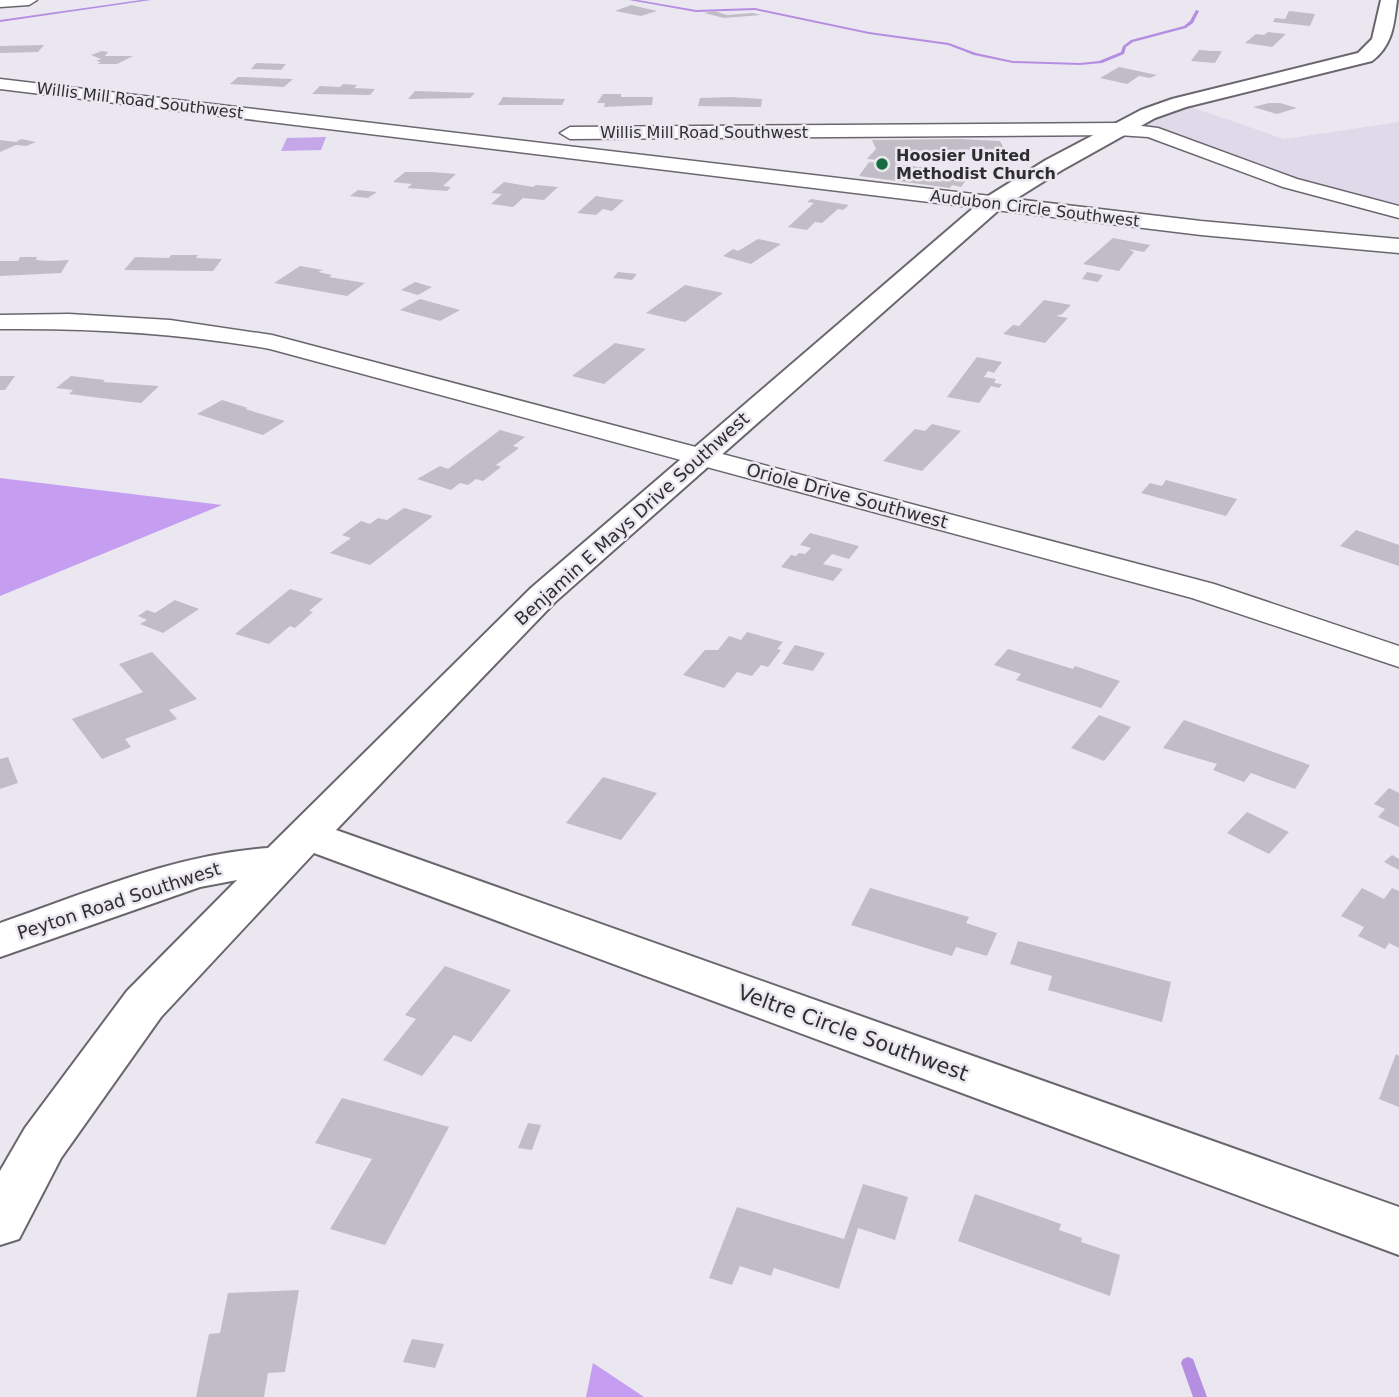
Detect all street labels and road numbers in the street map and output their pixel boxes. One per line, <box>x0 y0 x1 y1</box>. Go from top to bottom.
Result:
street label: Willis Mill Road Southwest <box>35 78 244 123</box>
street label: Willis Mill Road Southwest <box>600 123 808 142</box>
street label: Audubon Circle Southwest <box>929 186 1141 231</box>
street label: Benjamin E Mays Drive Southwest <box>510 408 753 630</box>
street label: Oriole Drive Southwest <box>744 459 950 533</box>
street label: Peyton Road Southwest <box>15 858 223 943</box>
street label: Veltre Circle Southwest <box>735 980 971 1086</box>

